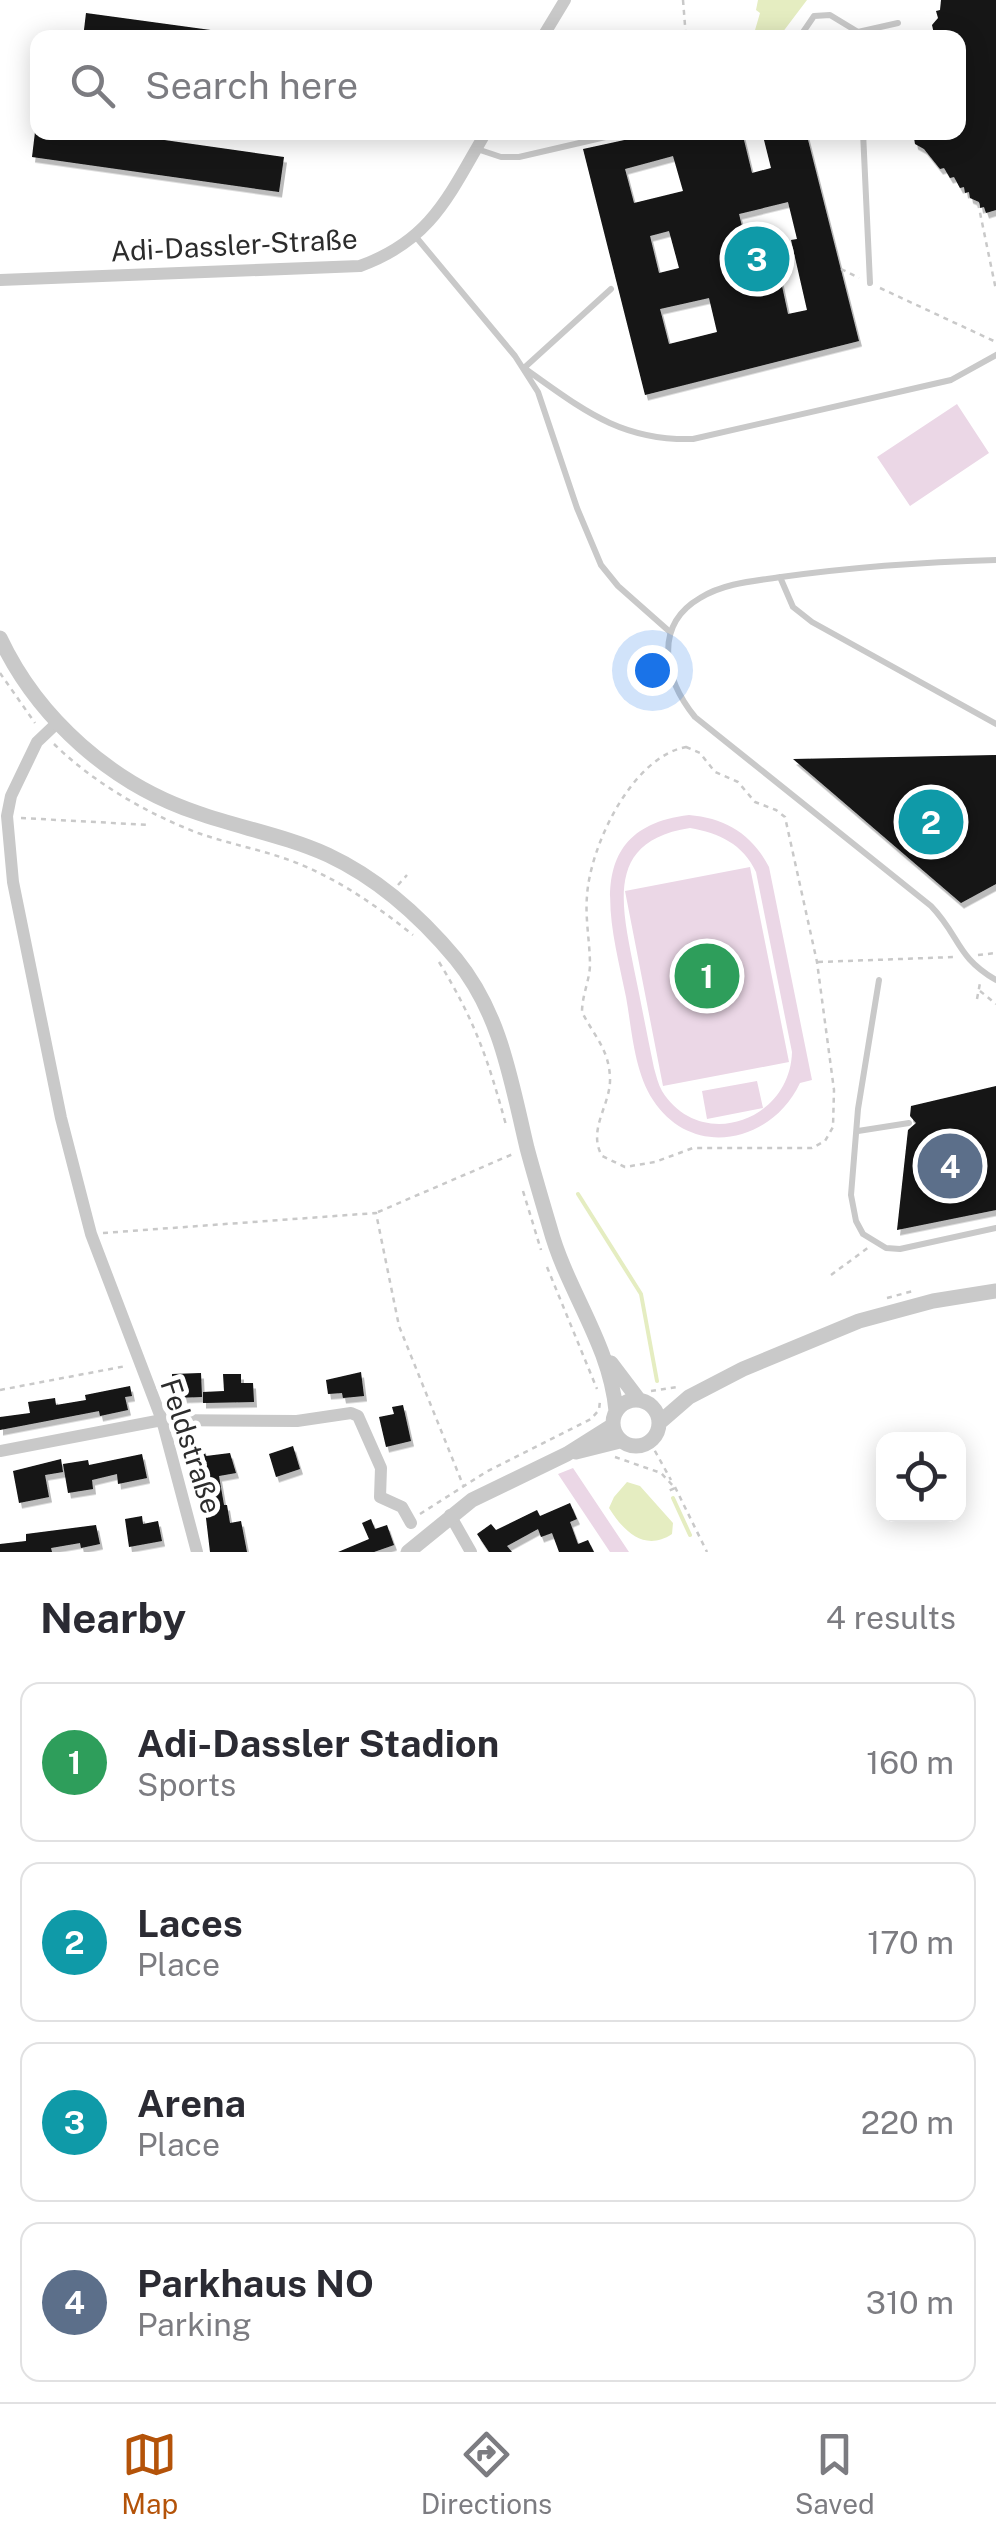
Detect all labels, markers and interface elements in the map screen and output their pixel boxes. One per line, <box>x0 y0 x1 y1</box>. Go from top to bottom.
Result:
search box <box>30 30 966 140</box>
icon: search <box>65 58 120 113</box>
text: Search here <box>145 63 358 108</box>
street label: Adi-Dassler-Straße <box>110 222 358 267</box>
pin: 3 <box>724 222 790 296</box>
your location <box>627 645 678 696</box>
pin: 2 <box>898 784 964 860</box>
pin: 1 <box>674 938 740 1014</box>
pin: 4 <box>918 1128 982 1204</box>
street label: Feldstraße <box>154 1374 229 1517</box>
map controls <box>876 1432 966 1522</box>
button: locate <box>876 1432 966 1522</box>
text: Nearby <box>40 1593 186 1642</box>
text: 4 results <box>826 1599 956 1636</box>
text: Adi-Dassler Stadion <box>137 1721 499 1766</box>
text: 1 <box>68 1744 81 1781</box>
text: 160 m <box>866 1744 954 1781</box>
text: Sports <box>137 1766 236 1803</box>
text: Laces <box>137 1901 243 1946</box>
text: 2 <box>64 1924 85 1961</box>
text: 170 m <box>867 1924 954 1961</box>
text: Place <box>137 1946 220 1983</box>
text: Arena <box>137 2081 246 2126</box>
text: 3 <box>64 2104 85 2141</box>
text: 220 m <box>861 2104 954 2141</box>
text: Place <box>137 2126 220 2163</box>
text: Parkhaus NO <box>137 2261 374 2306</box>
text: 4 <box>64 2284 85 2321</box>
text: 310 m <box>866 2284 954 2321</box>
text: Parking <box>137 2306 252 2343</box>
tab: Map <box>121 2427 178 2520</box>
tab: Directions <box>421 2427 552 2520</box>
tab: Saved <box>795 2427 875 2520</box>

